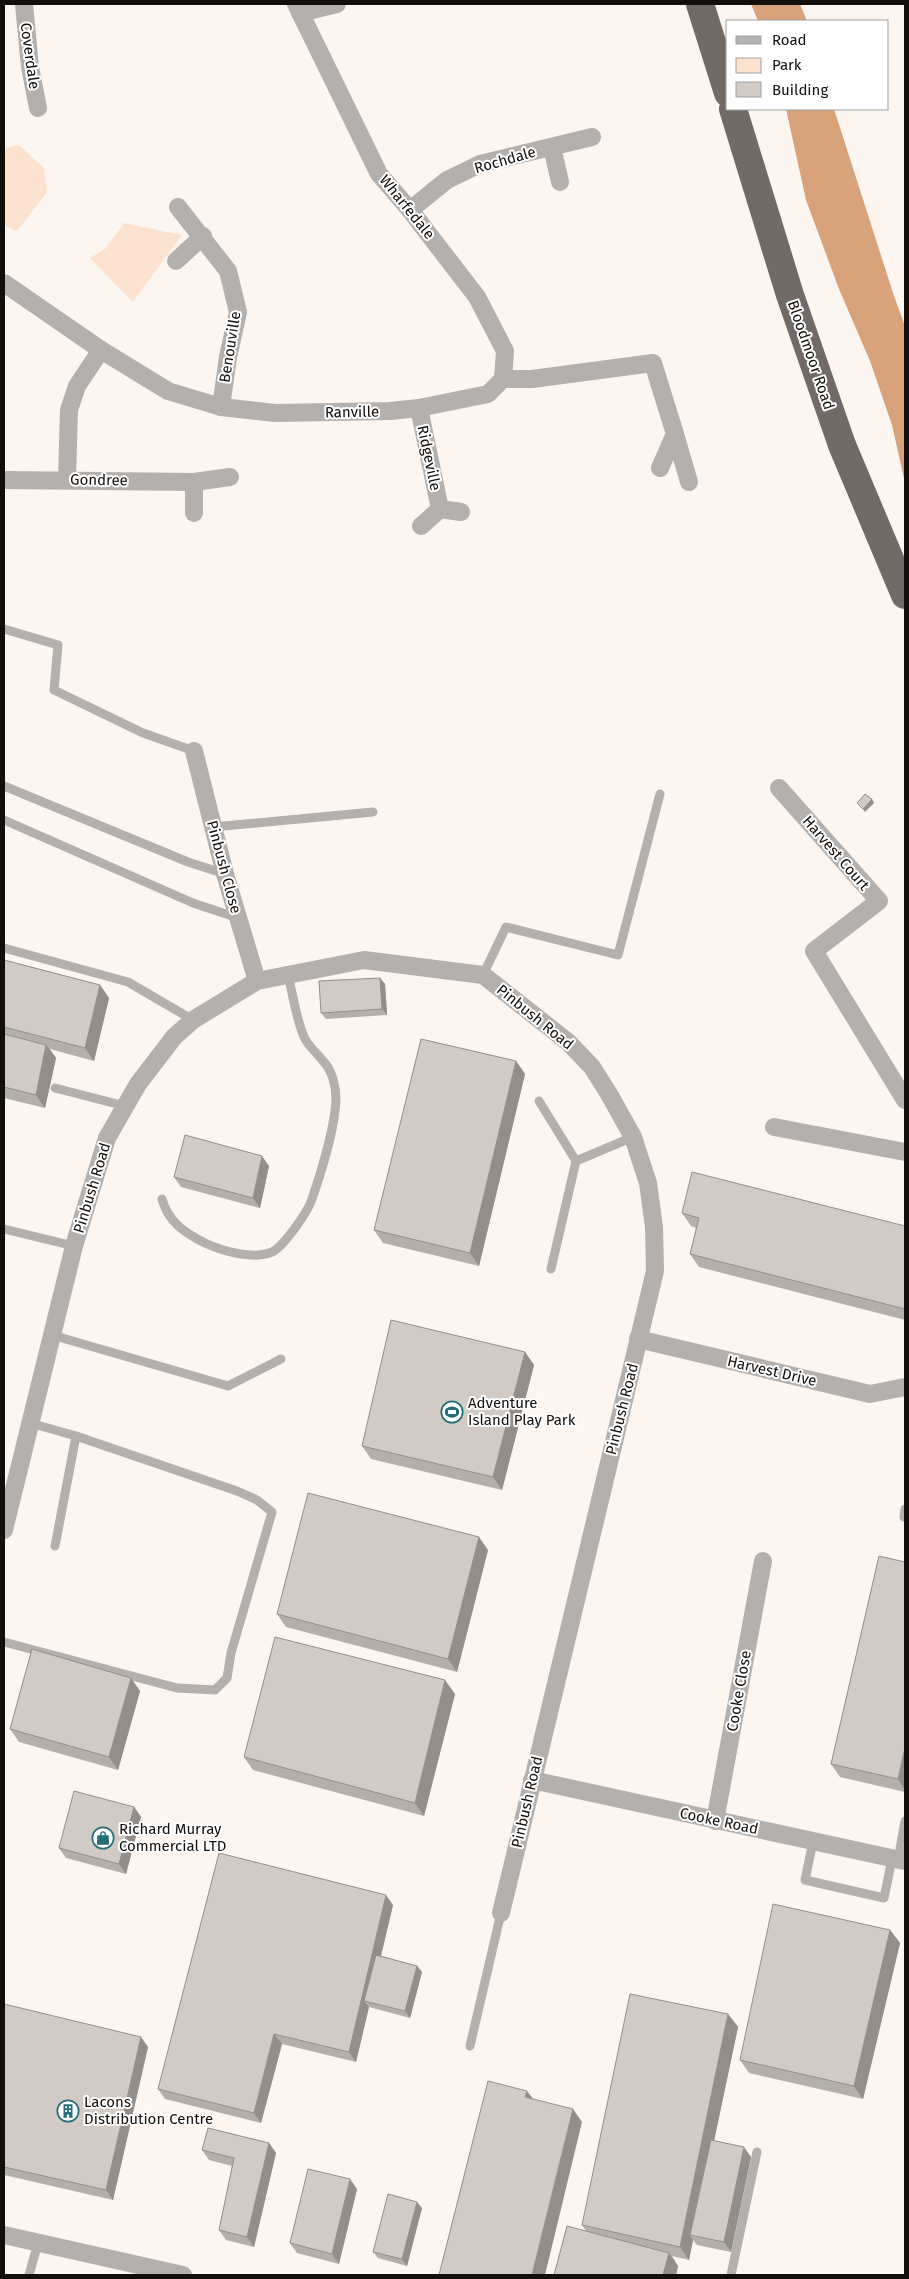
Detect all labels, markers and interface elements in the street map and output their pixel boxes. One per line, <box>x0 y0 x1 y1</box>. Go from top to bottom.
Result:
legend <box>726 20 889 110</box>
street label: Coverdale <box>16 22 44 90</box>
text: Road <box>772 31 807 49</box>
text: Park <box>772 56 802 74</box>
text: Building <box>772 81 828 99</box>
street label: Rochdale <box>472 143 538 177</box>
street label: Wharfedale <box>376 171 438 243</box>
street label: Bloodmoor Road <box>784 298 838 412</box>
street label: Benouville <box>215 310 245 384</box>
street label: Ranville <box>325 403 379 421</box>
street label: Ridgeville <box>413 424 445 492</box>
street label: Gondree <box>70 470 128 490</box>
street label: Harvest Court <box>799 812 874 894</box>
street label: Pinbush Close <box>203 818 245 916</box>
street label: Pinbush Road <box>493 981 577 1053</box>
street label: Pinbush Road <box>70 1141 114 1235</box>
street label: Harvest Drive <box>726 1352 818 1390</box>
street label: Pinbush Road <box>602 1361 642 1457</box>
place label: Adventure Island Play Park <box>468 1394 576 1429</box>
sports icon: Adventure Island Play Park <box>440 1400 464 1424</box>
street label: Cooke Close <box>723 1649 755 1733</box>
street label: Pinbush Road <box>508 1754 546 1850</box>
street label: Cooke Road <box>678 1804 760 1838</box>
place label: Richard Murray Commercial LTD <box>119 1820 227 1855</box>
shop icon: Richard Murray Commercial LTD <box>91 1826 115 1850</box>
place label: Lacons Distribution Centre <box>84 2093 213 2128</box>
building icon: Lacons Distribution Centre <box>56 2099 80 2123</box>

